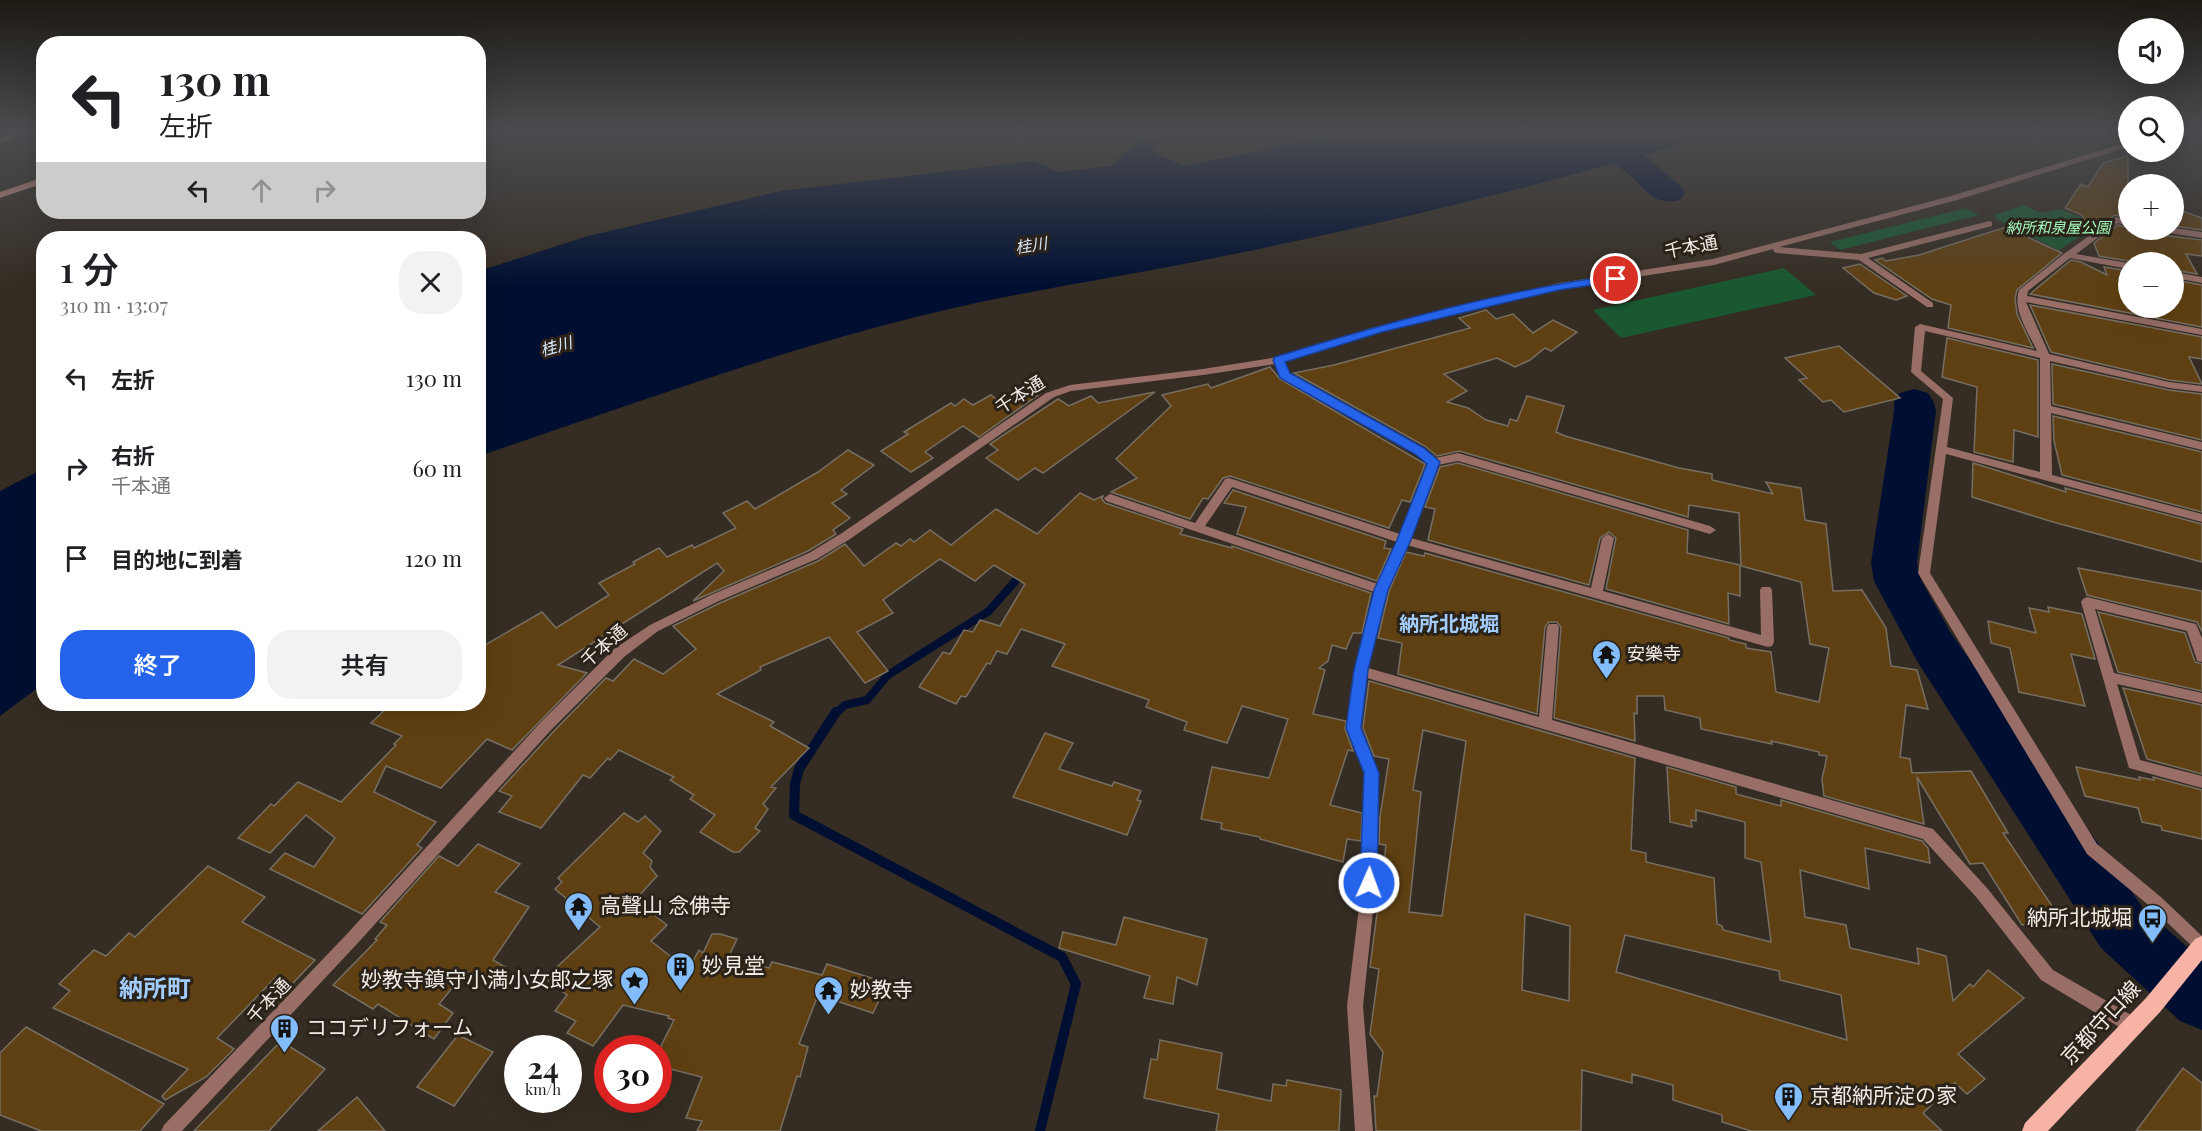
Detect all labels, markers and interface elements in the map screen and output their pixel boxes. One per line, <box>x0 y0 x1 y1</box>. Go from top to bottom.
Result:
map controls <box>2118 18 2184 318</box>
button: sound <box>2118 18 2184 84</box>
text: 130 m <box>159 51 270 107</box>
icon: left <box>60 60 138 138</box>
button: search <box>2118 96 2184 162</box>
text: 左折 <box>159 107 213 143</box>
icon: left <box>182 174 215 207</box>
icon: ahead <box>245 174 278 207</box>
icon: right <box>308 174 341 207</box>
button: + <box>2118 174 2184 240</box>
park label: 納所和泉屋公園 <box>2005 217 2112 237</box>
street label: 千本通 <box>1662 229 1720 263</box>
water label: 桂川 <box>1013 231 1050 257</box>
text: 1 分 <box>60 244 118 292</box>
button: close <box>399 251 462 314</box>
button: − <box>2118 252 2184 318</box>
pin <box>1590 253 1641 304</box>
icon: arrive <box>1599 262 1632 295</box>
text: 310 m · 13:07 <box>60 291 168 318</box>
water label: 桂川 <box>538 330 576 360</box>
icon: left <box>60 362 93 395</box>
text: 130 m <box>406 363 462 393</box>
text: 左折 <box>111 364 155 394</box>
street label: 千本通 <box>990 370 1049 419</box>
text: 右折 <box>111 440 155 470</box>
icon: right <box>60 452 93 485</box>
text: 60 m <box>412 453 462 483</box>
text: 千本通 <box>111 471 171 498</box>
icon: arrive <box>60 542 93 575</box>
text: 120 m <box>405 543 462 573</box>
text: 目的地に到着 <box>111 544 243 574</box>
district label: 納所北城堀 <box>1399 609 1499 636</box>
street label: 千本通 <box>575 618 632 672</box>
button: 終了 <box>60 630 255 699</box>
button: 共有 <box>267 630 462 699</box>
temple icon: 安樂寺 <box>1590 638 1622 680</box>
place label: 安樂寺 <box>1627 641 1681 665</box>
position arrow <box>1337 851 1401 915</box>
temple icon: 高聲山 念佛寺 <box>563 890 595 932</box>
place label: 高聲山 念佛寺 <box>600 890 731 918</box>
place label: 納所北城堀 <box>2027 902 2132 930</box>
bus stop icon: 納所北城堀 <box>2137 902 2169 944</box>
building icon: 妙見堂 <box>665 950 697 992</box>
place label: 妙見堂 <box>702 950 765 978</box>
place label: 妙教寺鎮守小満小女郎之塚 <box>361 964 613 992</box>
place icon: 妙教寺鎮守小満小女郎之塚 <box>618 964 650 1006</box>
district label: 納所町 <box>119 971 191 1003</box>
street label: 千本通 <box>241 972 295 1028</box>
temple icon: 妙教寺 <box>813 974 845 1016</box>
place label: 妙教寺 <box>850 974 913 1002</box>
street label: 京都守口線 <box>2053 974 2146 1070</box>
building icon: ココデリフォーム <box>269 1012 301 1054</box>
place label: ココデリフォーム <box>306 1012 473 1040</box>
speed limit sign: 30 <box>594 1035 672 1113</box>
text: 24 <box>527 1047 559 1087</box>
text: km/h <box>525 1079 561 1099</box>
building icon: 京都納所淀の家 <box>1773 1080 1805 1122</box>
place label: 京都納所淀の家 <box>1810 1080 1957 1108</box>

